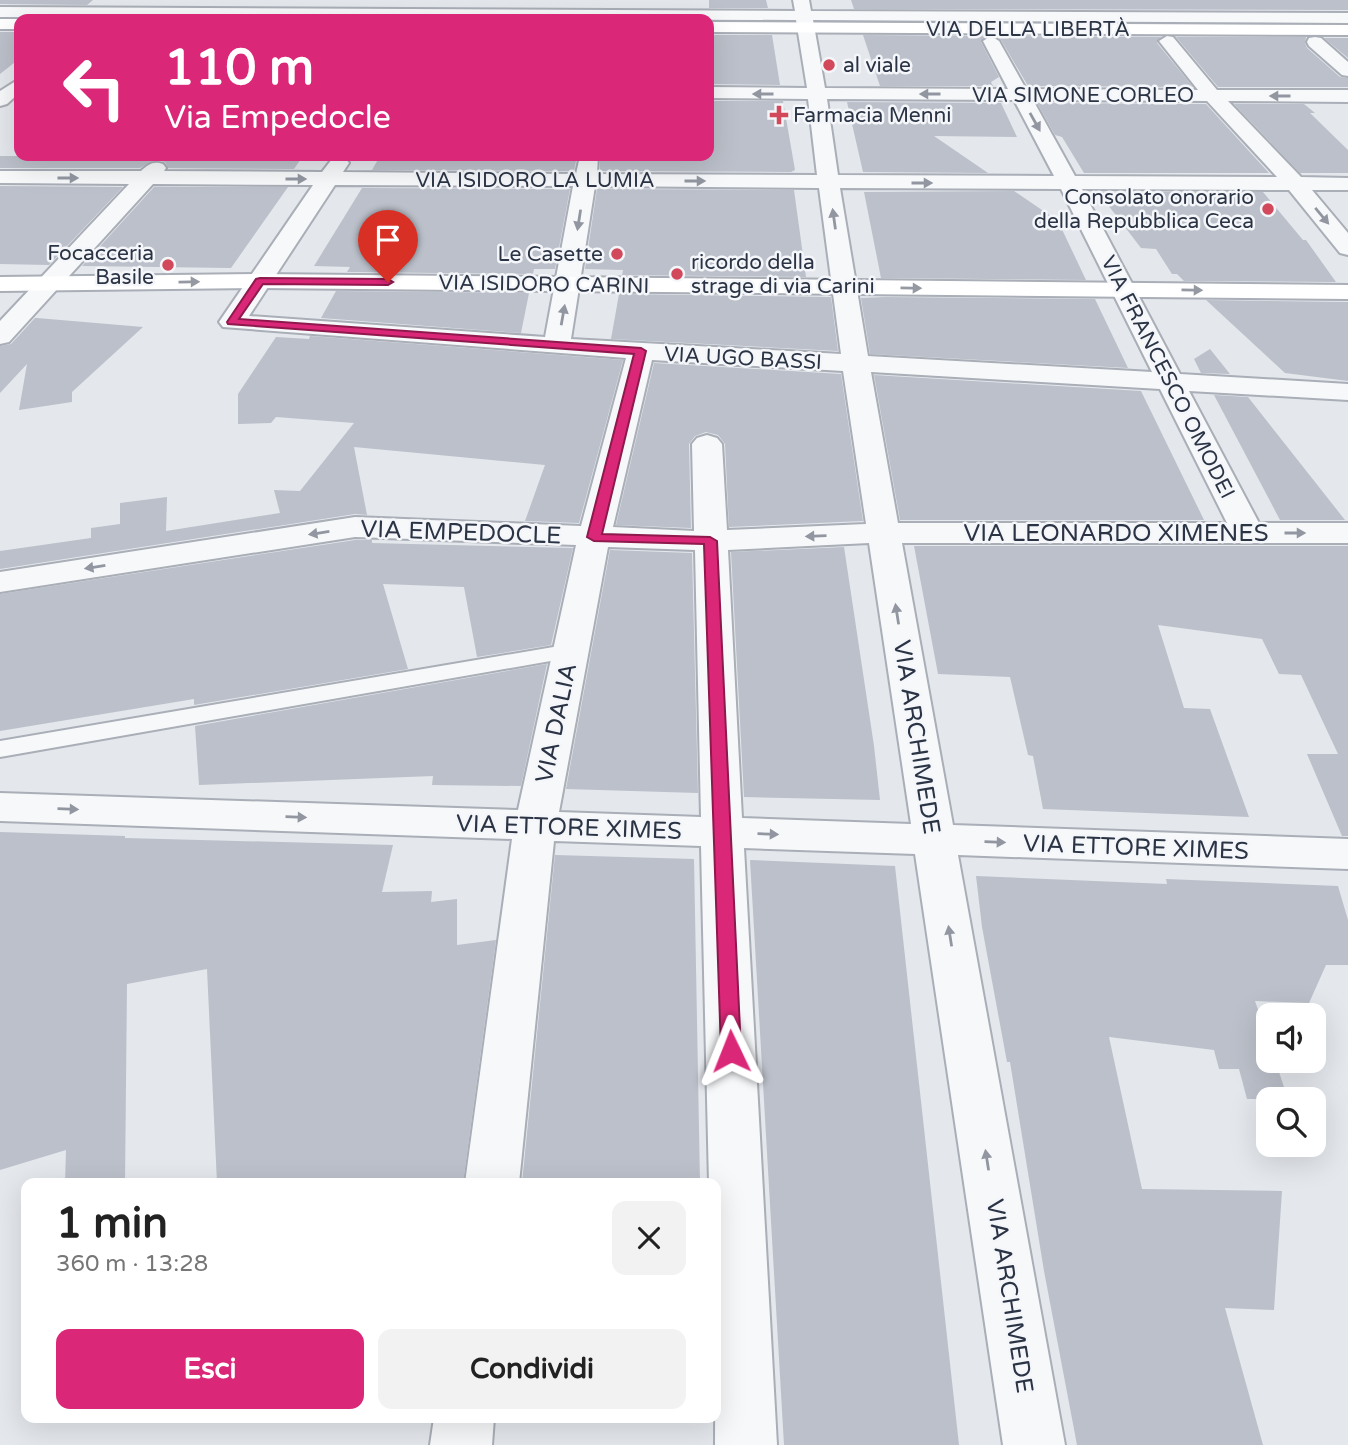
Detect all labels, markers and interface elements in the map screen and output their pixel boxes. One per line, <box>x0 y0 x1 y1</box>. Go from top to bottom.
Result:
street label: VIA DELLA LIBERTÀ <box>926 17 1130 42</box>
text: 110 m <box>164 39 314 98</box>
icon: left <box>49 42 140 133</box>
place label: al viale <box>843 53 911 78</box>
marker: al viale <box>821 57 837 73</box>
street label: VIA SIMONE CORLEO <box>972 83 1194 108</box>
one-way arrow <box>752 88 774 99</box>
one-way arrow <box>919 88 941 100</box>
one-way arrow <box>1269 90 1291 102</box>
text: Via Empedocle <box>164 99 391 137</box>
place label: Farmacia Menni <box>793 103 951 128</box>
marker: Farmacia Menni <box>771 107 787 123</box>
one-way arrow <box>1029 112 1041 132</box>
street label: VIA ISIDORO LA LUMIA <box>415 168 655 193</box>
one-way arrow <box>57 172 79 183</box>
one-way arrow <box>285 173 307 185</box>
one-way arrow <box>684 176 706 187</box>
one-way arrow <box>911 177 933 189</box>
place label: Consolato onorario della Repubblica Ceca <box>1034 185 1254 234</box>
marker: Consolato onorario della Repubblica Ceca <box>1260 201 1276 217</box>
one-way arrow <box>1314 207 1329 224</box>
one-way arrow <box>828 208 839 230</box>
one-way arrow <box>573 209 584 231</box>
pin <box>358 210 418 282</box>
icon: arrive <box>369 221 407 259</box>
place label: Focacceria Basile <box>47 241 154 290</box>
place label: Le Casette <box>497 242 603 267</box>
marker: Le Casette <box>609 246 625 262</box>
place label: ricordo della strage di via Carini <box>691 250 875 299</box>
street label: VIA FRANCESCO OMODEI <box>1095 252 1240 503</box>
marker: Focacceria Basile <box>160 257 176 273</box>
marker: ricordo della strage di via Carini <box>669 266 685 282</box>
street label: VIA ISIDORO CARINI <box>438 270 650 299</box>
one-way arrow <box>178 277 200 288</box>
one-way arrow <box>901 282 923 293</box>
one-way arrow <box>1181 284 1203 296</box>
one-way arrow <box>558 304 569 326</box>
street label: VIA UGO BASSI <box>663 342 823 375</box>
street label: VIA EMPEDOCLE <box>360 515 562 550</box>
street label: VIA LEONARDO XIMENES <box>964 519 1268 548</box>
one-way arrow <box>1284 527 1306 539</box>
one-way arrow <box>308 528 330 539</box>
one-way arrow <box>804 531 826 542</box>
one-way arrow <box>83 562 105 573</box>
one-way arrow <box>891 603 902 625</box>
street label: VIA ARCHIMEDE <box>887 638 946 836</box>
street label: VIA DALIA <box>530 661 583 786</box>
one-way arrow <box>57 803 79 815</box>
street label: VIA ETTORE XIMES <box>456 809 682 846</box>
one-way arrow <box>285 811 307 823</box>
one-way arrow <box>757 828 779 839</box>
street label: VIA ETTORE XIMES <box>1023 829 1249 866</box>
one-way arrow <box>984 836 1006 848</box>
one-way arrow <box>944 925 955 947</box>
map controls <box>1256 1003 1326 1157</box>
button: sound <box>1256 1003 1326 1073</box>
position arrow <box>694 1014 768 1088</box>
button: search <box>1256 1087 1326 1157</box>
one-way arrow <box>981 1149 992 1171</box>
street label: VIA ARCHIMEDE <box>980 1197 1039 1395</box>
text: 1 min <box>56 1198 168 1249</box>
button: close <box>612 1201 686 1275</box>
text: 360 m · 13:28 <box>56 1250 208 1278</box>
button: Esci <box>56 1329 364 1409</box>
button: Condividi <box>378 1329 686 1409</box>

